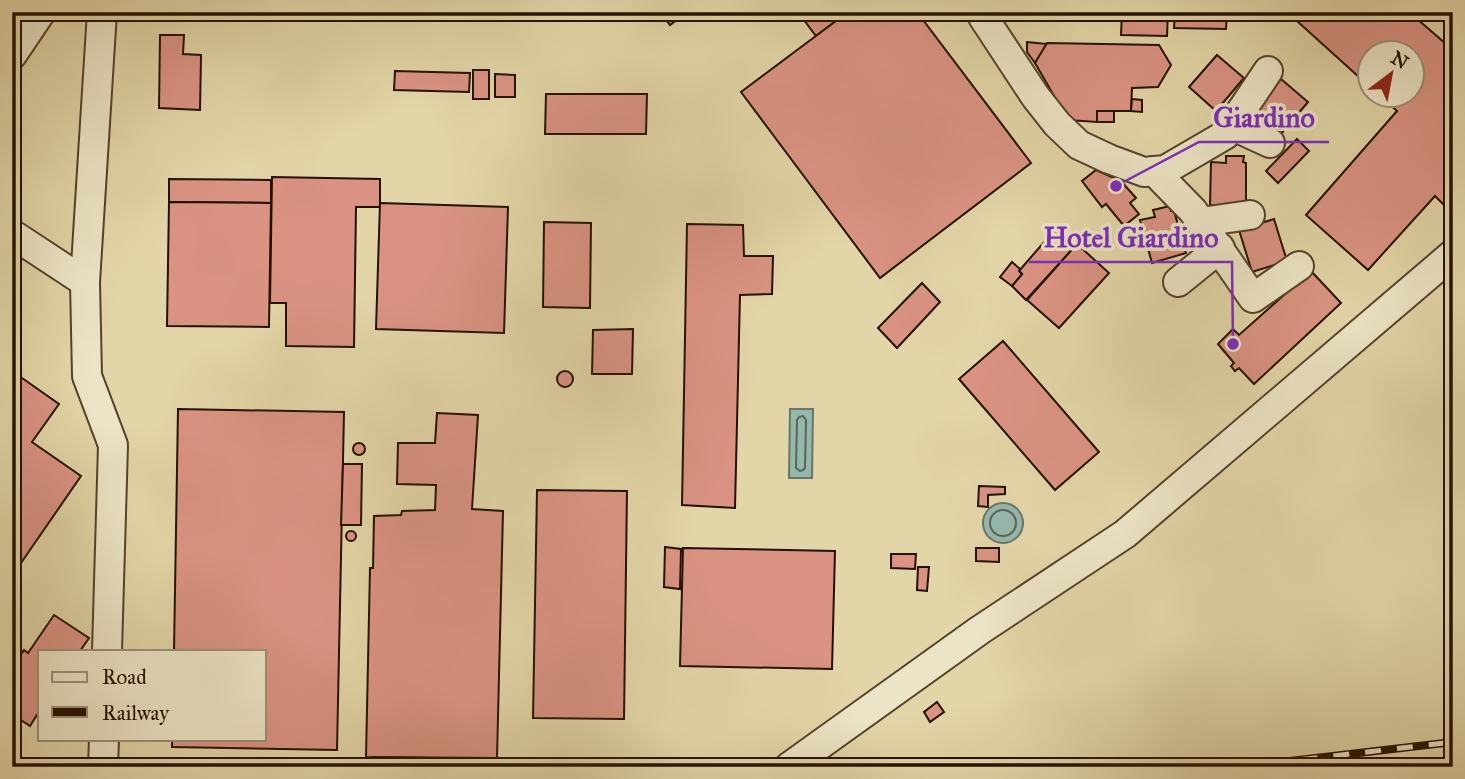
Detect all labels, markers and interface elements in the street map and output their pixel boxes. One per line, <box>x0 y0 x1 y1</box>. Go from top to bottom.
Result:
north arrow <box>1356 38 1426 108</box>
text: N <box>1387 46 1413 74</box>
callout: Giardino <box>1199 93 1329 142</box>
text: Giardino <box>1213 100 1315 135</box>
callout: Hotel Giardino <box>1029 213 1232 262</box>
text: Hotel Giardino <box>1044 220 1218 255</box>
legend <box>38 650 266 740</box>
text: Road <box>102 664 147 690</box>
text: Railway <box>102 700 170 726</box>

